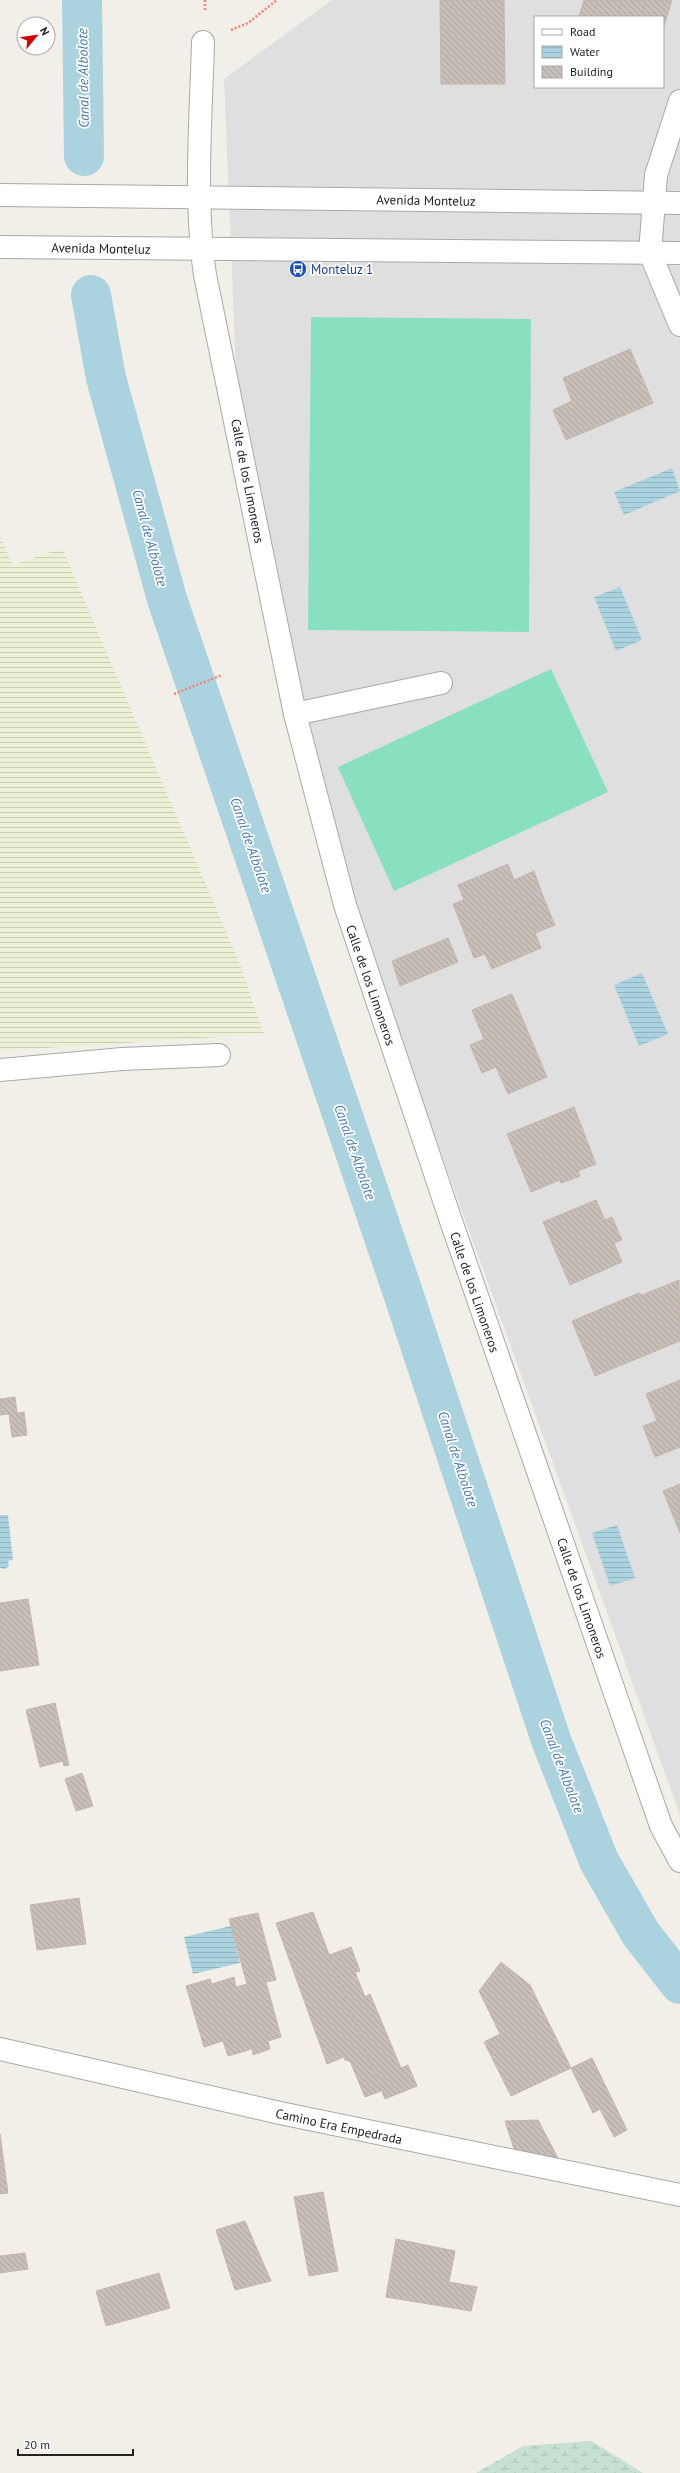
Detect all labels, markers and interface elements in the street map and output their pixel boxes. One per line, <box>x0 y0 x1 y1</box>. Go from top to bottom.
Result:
north arrow <box>16 16 56 56</box>
legend <box>534 16 664 88</box>
text: Road <box>570 24 595 39</box>
text: N <box>37 25 53 38</box>
water label: Canal de Albolote <box>73 27 93 128</box>
text: Water <box>570 44 600 59</box>
text: Building <box>570 64 613 79</box>
street label: Avenida Monteluz <box>376 191 476 210</box>
street label: Avenida Monteluz <box>51 239 151 258</box>
bus stop icon: Monteluz 1 <box>288 259 308 279</box>
place label: Monteluz 1 <box>311 261 373 278</box>
street label: Calle de los Limoneros <box>227 417 268 545</box>
water label: Canal de Albolote <box>128 487 172 589</box>
water label: Canal de Albolote <box>226 795 276 896</box>
street label: Calle de los Limoneros <box>342 923 399 1048</box>
water label: Canal de Albolote <box>330 1102 380 1203</box>
street label: Calle de los Limoneros <box>446 1230 503 1355</box>
water label: Canal de Albolote <box>434 1409 482 1510</box>
street label: Calle de los Limoneros <box>553 1536 610 1661</box>
water label: Canal de Albolote <box>536 1716 588 1816</box>
street label: Camino Era Empedrada <box>274 2105 404 2148</box>
scale bar <box>18 2431 133 2457</box>
text: 20 m <box>24 2437 50 2452</box>

